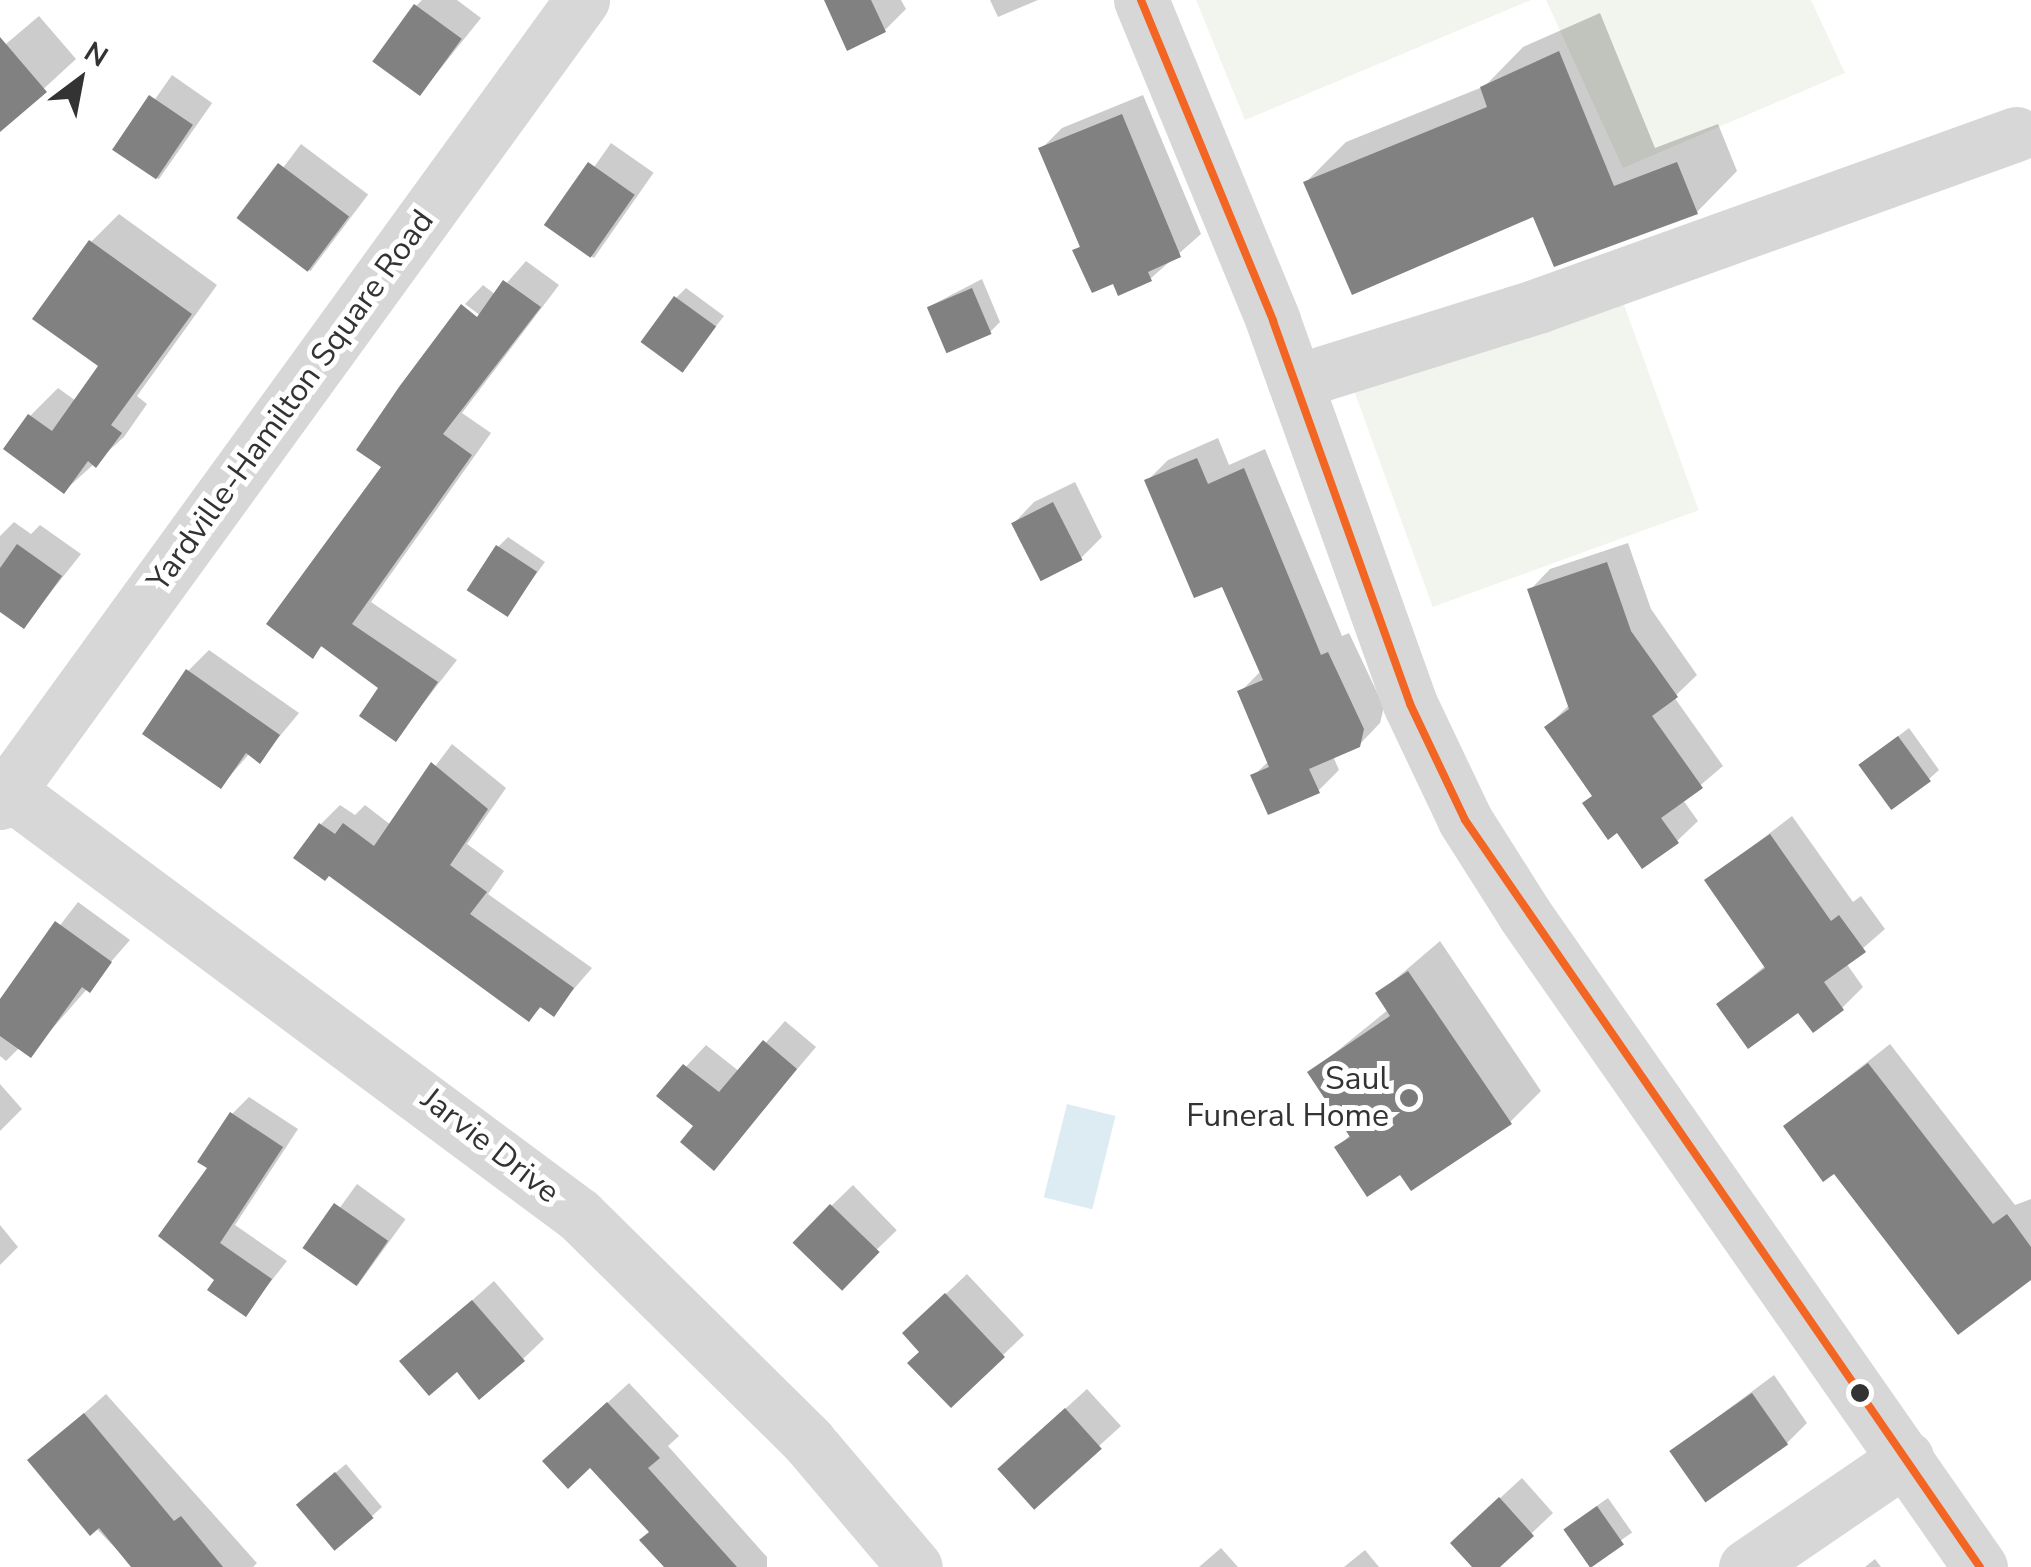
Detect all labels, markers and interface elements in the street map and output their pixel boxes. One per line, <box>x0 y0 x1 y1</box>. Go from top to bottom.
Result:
north arrow <box>30 30 130 130</box>
text: N <box>77 33 115 76</box>
street label: Yardville-Hamilton Square Road <box>140 203 442 599</box>
place label: Saul Funeral Home <box>1186 1061 1389 1136</box>
street label: Jarvie Drive <box>413 1080 567 1212</box>
marker: Saul Funeral Home <box>1398 1087 1420 1109</box>
unlabelled marker <box>1850 1383 1870 1403</box>

